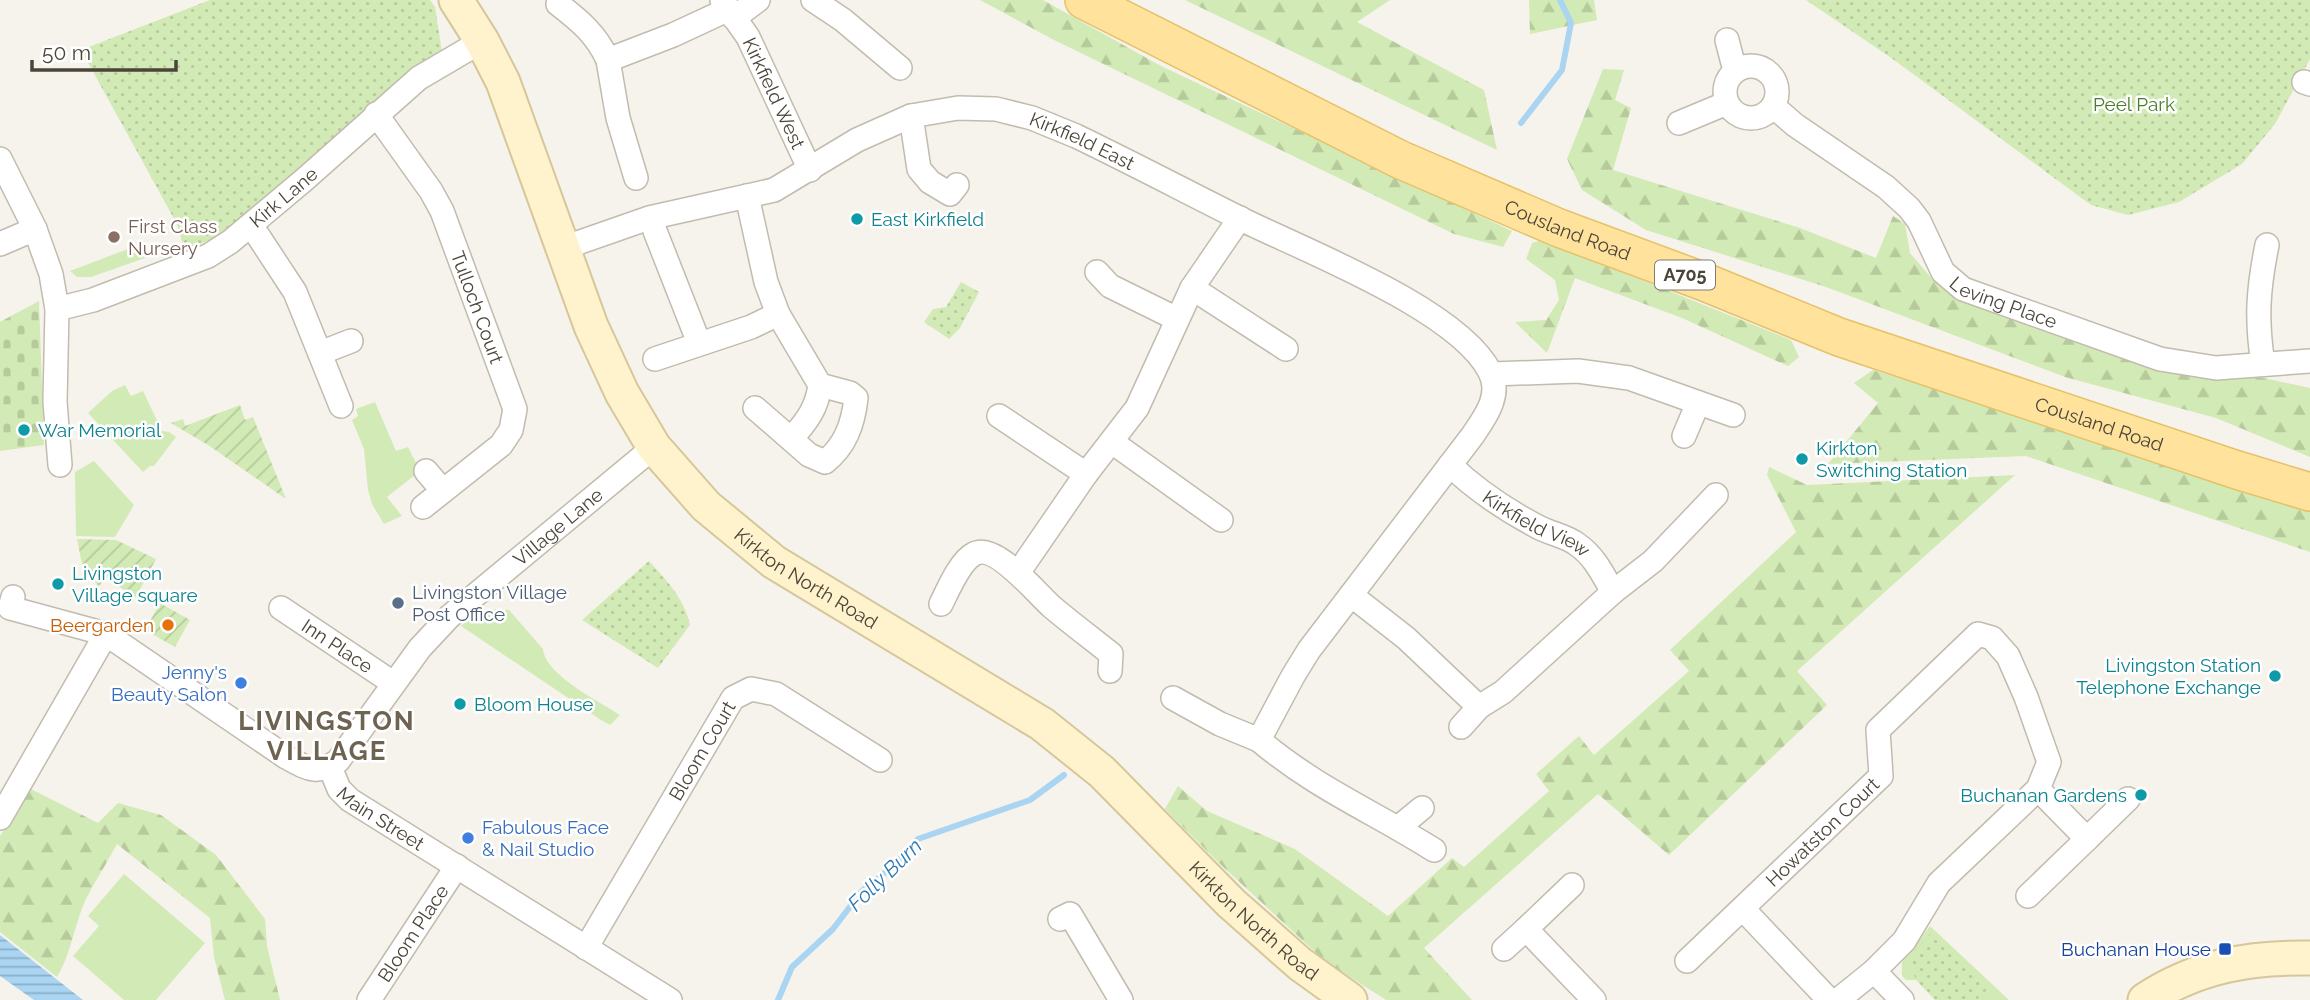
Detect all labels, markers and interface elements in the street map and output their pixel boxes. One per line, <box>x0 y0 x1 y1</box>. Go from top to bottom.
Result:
scale bar <box>32 28 175 72</box>
street label: Kirkfield West <box>739 34 810 153</box>
text: 50 m <box>42 40 91 65</box>
park label: Peel Park <box>2093 93 2175 115</box>
street label: Kirkfield East <box>1026 107 1139 175</box>
street label: Kirk Lane <box>245 162 322 232</box>
street label: Cousland Road <box>1501 195 1634 265</box>
place label: East Kirkfield <box>871 208 984 230</box>
marker: East Kirkfield <box>849 211 865 227</box>
place label: First Class Nursery <box>128 215 217 259</box>
marker: First Class Nursery <box>106 229 122 245</box>
street label: Tulloch Court <box>447 248 508 367</box>
road number: A705 <box>1655 260 1715 290</box>
street label: Leving Place <box>1945 272 2060 332</box>
street label: Cousland Road <box>2032 392 2166 456</box>
place label: War Memorial <box>38 419 162 441</box>
marker: War Memorial <box>16 422 32 438</box>
place label: Kirkton Switching Station <box>1816 437 1967 481</box>
marker: Kirkton Switching Station <box>1794 451 1810 467</box>
street label: Village Lane <box>509 483 607 570</box>
street label: Kirkfield View <box>1479 485 1595 562</box>
street label: Kirkton North Road <box>730 523 882 633</box>
place label: Livingston Village square <box>72 562 198 606</box>
marker: Livingston Village square <box>50 576 66 592</box>
place label: Livingston Village Post Office <box>412 581 567 625</box>
marker: Livingston Village Post Office <box>390 595 406 611</box>
place label: Beergarden <box>50 614 154 636</box>
street label: Inn Place <box>298 614 377 677</box>
marker: Beergarden <box>160 617 176 633</box>
place label: Livingston Station Telephone Exchange <box>2076 654 2261 698</box>
place label: Jenny's Beauty Salon <box>111 661 227 705</box>
marker: Livingston Station Telephone Exchange <box>2267 668 2283 684</box>
marker: Jenny's Beauty Salon <box>233 675 249 691</box>
place label: Bloom House <box>474 693 594 715</box>
marker: Bloom House <box>452 696 468 712</box>
street label: Bloom Court <box>664 696 740 804</box>
district label: LIVINGSTON VILLAGE <box>238 706 416 766</box>
street label: Howatston Court <box>1761 772 1884 891</box>
street label: Main Street <box>332 782 429 855</box>
place label: Buchanan Gardens <box>1960 784 2127 806</box>
marker: Buchanan Gardens <box>2133 787 2149 803</box>
place label: Fabulous Face & Nail Studio <box>482 816 609 860</box>
marker: Fabulous Face & Nail Studio <box>460 830 476 846</box>
water label: Folly Burn <box>842 833 927 916</box>
street label: Kirkton North Road <box>1185 856 1323 985</box>
street label: Bloom Place <box>373 880 453 986</box>
place label: Buchanan House <box>2061 938 2211 960</box>
marker: Buchanan House <box>2217 941 2233 957</box>

